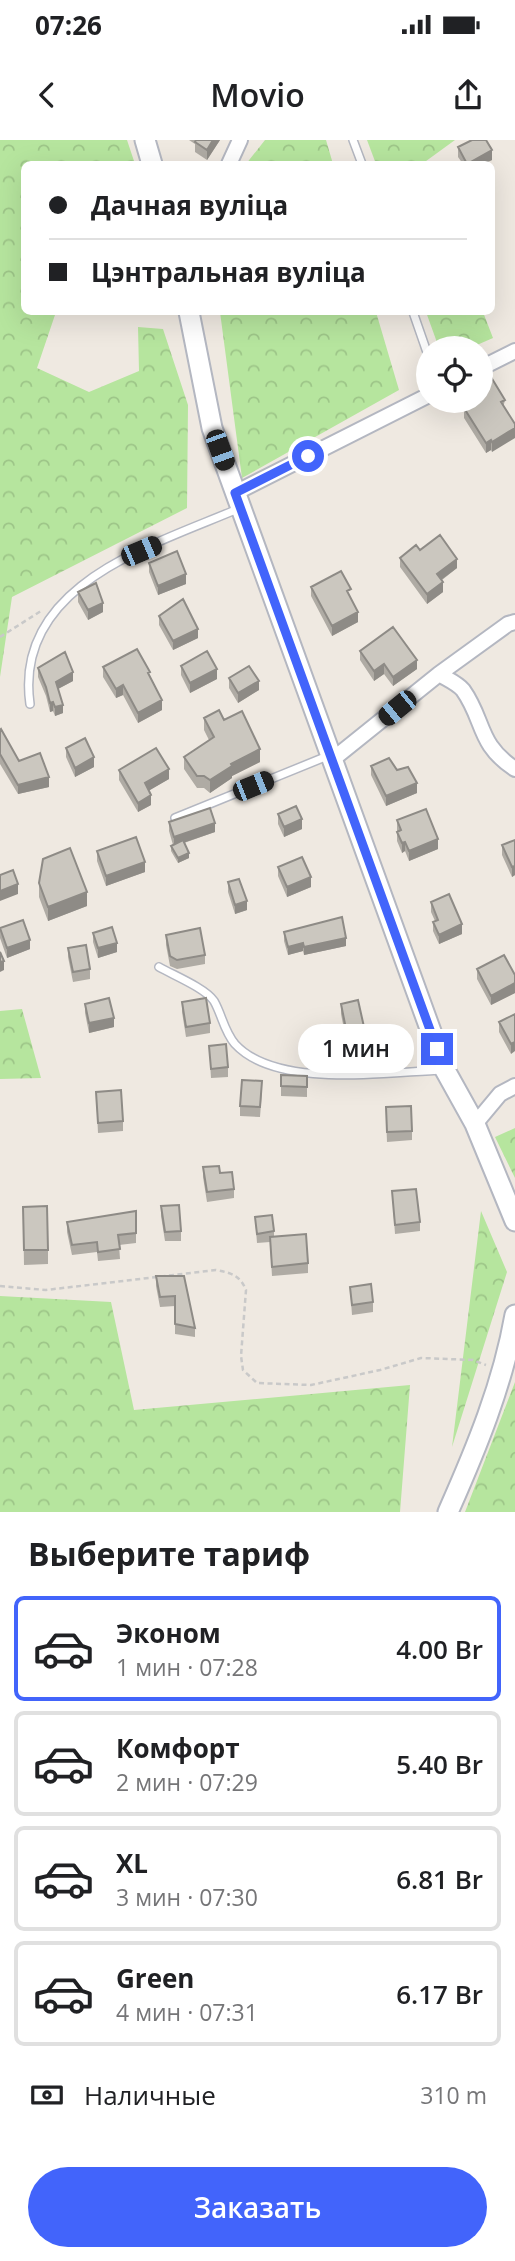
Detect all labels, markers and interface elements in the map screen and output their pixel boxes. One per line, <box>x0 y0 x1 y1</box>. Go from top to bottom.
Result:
text: 07:26 <box>35 7 102 43</box>
text: Movio <box>210 73 305 116</box>
icon: back <box>28 76 66 114</box>
icon: share <box>449 76 487 114</box>
text: Дачная вуліца <box>91 187 288 223</box>
text: Цэнтральная вуліца <box>91 254 366 290</box>
map controls <box>416 336 493 413</box>
button: locate <box>416 336 493 413</box>
car <box>203 427 238 473</box>
route start <box>292 440 324 472</box>
car <box>118 533 165 569</box>
car <box>375 687 420 729</box>
car <box>230 768 277 804</box>
callout: 1 мин <box>297 1024 412 1074</box>
text: 1 мин <box>322 1032 390 1064</box>
route end <box>421 1033 453 1065</box>
text: Выберите тариф <box>28 1532 310 1575</box>
text: Эконом <box>116 1615 221 1651</box>
icon: car <box>32 1617 95 1680</box>
text: 4.00 Br <box>396 1631 483 1667</box>
text: 1 мин · 07:28 <box>116 1651 258 1683</box>
text: Комфорт <box>116 1730 240 1766</box>
icon: car <box>32 1732 95 1795</box>
text: 5.40 Br <box>396 1746 483 1782</box>
text: 2 мин · 07:29 <box>116 1766 258 1798</box>
text: XL <box>116 1845 148 1881</box>
icon: car <box>32 1847 95 1910</box>
text: 6.81 Br <box>396 1861 483 1897</box>
text: 3 мин · 07:30 <box>116 1881 258 1913</box>
text: Green <box>116 1960 194 1996</box>
icon: car <box>32 1962 95 2025</box>
text: 6.17 Br <box>396 1976 483 2012</box>
text: 4 мин · 07:31 <box>116 1996 258 2028</box>
icon: cash <box>28 2076 66 2114</box>
text: Наличные <box>84 2077 216 2113</box>
text: 310 m <box>420 2079 487 2111</box>
button: Заказать <box>28 2167 487 2247</box>

